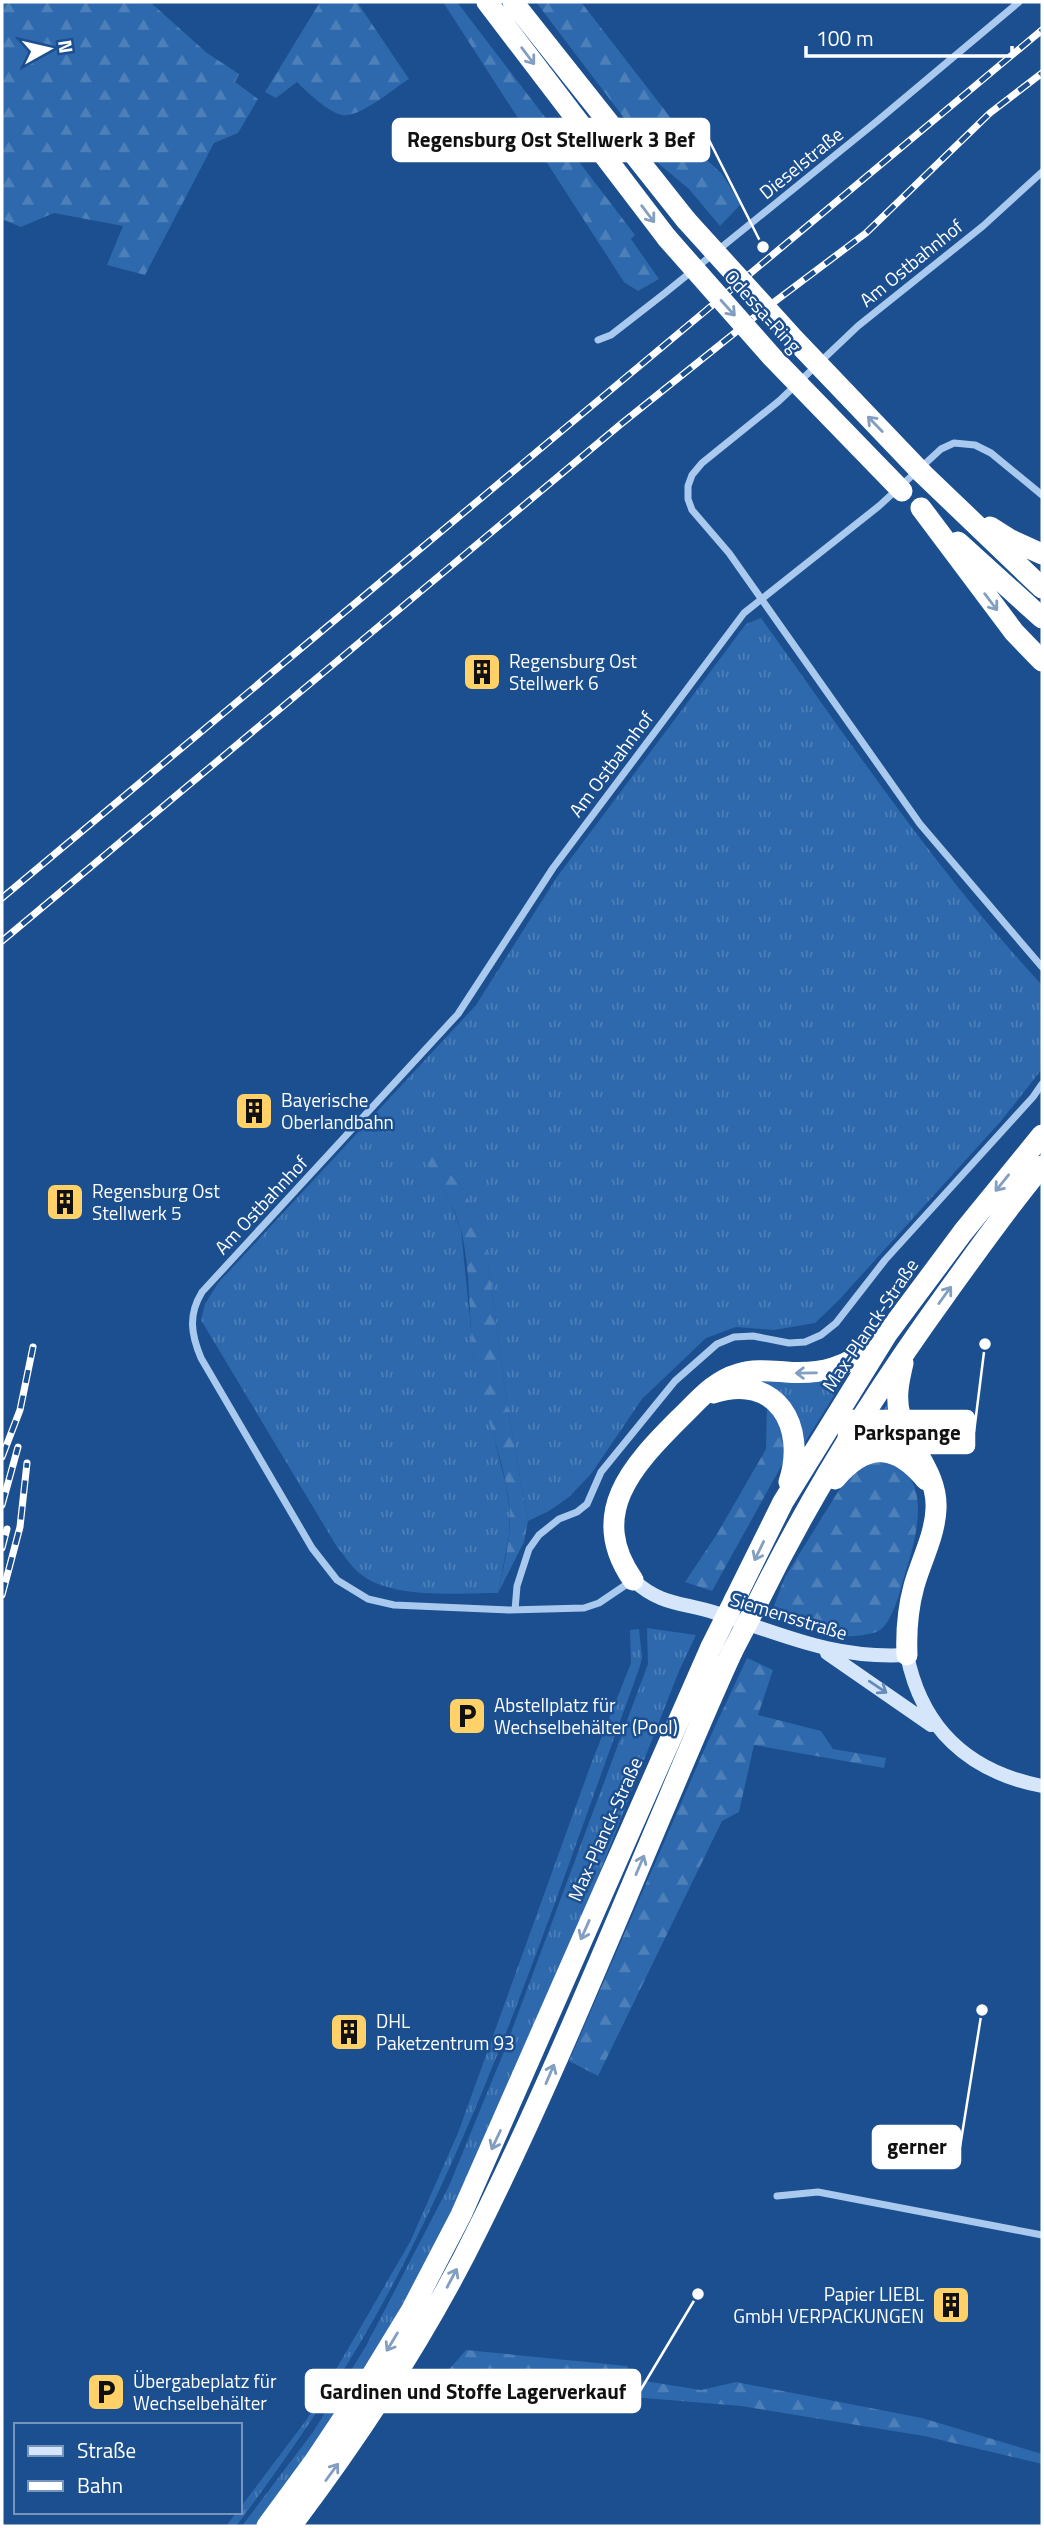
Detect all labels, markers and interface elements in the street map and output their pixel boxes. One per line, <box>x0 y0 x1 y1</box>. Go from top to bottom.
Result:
north arrow <box>14 14 84 84</box>
scale bar <box>806 14 1012 58</box>
text: 100 m <box>816 22 873 54</box>
text: N <box>51 38 82 55</box>
one-way arrow <box>521 46 535 65</box>
callout: Regensburg Ost Stellwerk 3 Bef <box>393 119 709 161</box>
street label: Dieselstraße <box>752 120 849 206</box>
text: Regensburg Ost Stellwerk 3 Bef <box>407 123 696 155</box>
one-way arrow <box>641 204 656 223</box>
street label: Am Ostbahnhof <box>853 211 969 313</box>
street label: Odessa-Ring <box>718 262 809 359</box>
one-way arrow <box>720 299 736 317</box>
one-way arrow <box>867 416 884 433</box>
one-way arrow <box>984 592 999 610</box>
place label: Regensburg Ost Stellwerk 6 <box>509 646 637 697</box>
building icon: Regensburg Ost Stellwerk 6 <box>461 651 503 693</box>
street label: Am Ostbahnhof <box>561 704 660 823</box>
place label: Bayerische Oberlandbahn <box>281 1085 394 1136</box>
building icon: Bayerische Oberlandbahn <box>233 1090 275 1132</box>
street label: Am Ostbahnhof <box>207 1148 315 1261</box>
one-way arrow <box>995 1174 1010 1192</box>
place label: Regensburg Ost Stellwerk 5 <box>92 1176 220 1227</box>
building icon: Regensburg Ost Stellwerk 5 <box>44 1181 86 1223</box>
street label: Max-Planck-Straße <box>814 1252 925 1397</box>
one-way arrow <box>938 1286 952 1305</box>
one-way arrow <box>795 1366 818 1379</box>
callout: Parkspange <box>839 1411 974 1453</box>
text: Parkspange <box>853 1416 961 1448</box>
one-way arrow <box>751 1540 765 1561</box>
street label: Siemensstraße <box>727 1584 851 1647</box>
one-way arrow <box>867 1680 887 1694</box>
place label: Abstellplatz für Wechselbehälter (Pool) <box>494 1690 678 1741</box>
parking icon: Abstellplatz für Wechselbehälter (Pool) <box>446 1695 488 1737</box>
street label: Max-Planck-Straße <box>560 1752 649 1906</box>
one-way arrow <box>634 1854 647 1876</box>
one-way arrow <box>578 1919 591 1941</box>
place label: DHL Paketzentrum 93 <box>376 2006 515 2057</box>
building icon: DHL Paketzentrum 93 <box>328 2011 370 2053</box>
one-way arrow <box>544 2063 557 2085</box>
callout: gerner <box>873 2126 960 2168</box>
one-way arrow <box>488 2129 501 2150</box>
text: gerner <box>887 2130 947 2162</box>
one-way arrow <box>445 2269 459 2289</box>
place label: Papier LIEBL GmbH VERPACKUNGEN <box>733 2279 924 2330</box>
building icon: Papier LIEBL GmbH VERPACKUNGEN <box>930 2284 972 2326</box>
one-way arrow <box>385 2331 399 2351</box>
place label: Übergabeplatz für Wechselbehälter <box>133 2366 277 2417</box>
callout: Gardinen und Stoffe Lagerverkauf <box>306 2370 640 2412</box>
parking icon: Übergabeplatz für Wechselbehälter <box>85 2371 127 2413</box>
text: Gardinen und Stoffe Lagerverkauf <box>320 2375 627 2407</box>
legend <box>14 2423 242 2514</box>
text: Straße <box>77 2434 136 2466</box>
one-way arrow <box>324 2463 339 2481</box>
text: Bahn <box>77 2469 123 2501</box>

